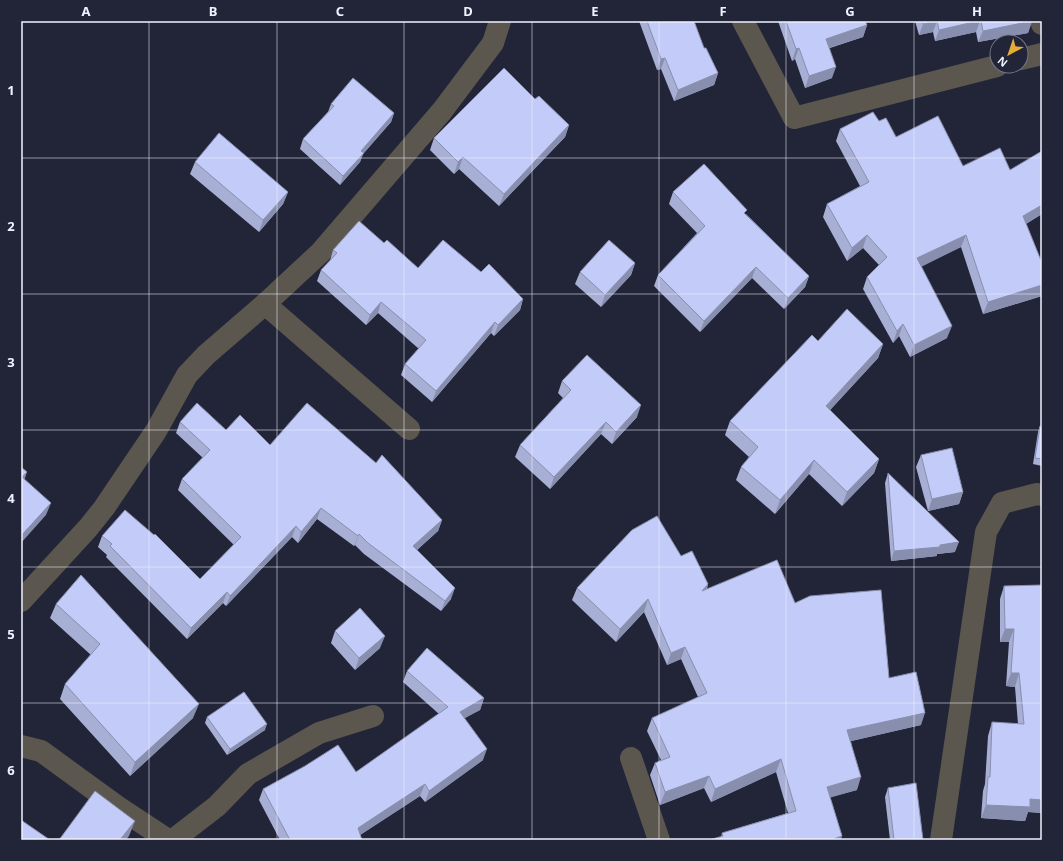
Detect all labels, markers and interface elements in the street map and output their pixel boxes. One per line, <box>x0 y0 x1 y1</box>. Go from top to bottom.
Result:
text: A <box>82 2 91 20</box>
text: B <box>209 2 217 20</box>
text: C <box>336 2 344 20</box>
text: D <box>463 2 473 20</box>
text: E <box>591 2 599 20</box>
text: F <box>719 2 727 20</box>
text: G <box>845 2 855 20</box>
text: H <box>972 2 982 20</box>
north arrow <box>989 34 1029 74</box>
text: N <box>994 53 1011 71</box>
text: 1 <box>7 81 15 99</box>
text: 2 <box>7 217 15 235</box>
text: 3 <box>7 353 15 371</box>
text: 4 <box>7 489 15 507</box>
text: 5 <box>7 625 15 643</box>
text: 6 <box>7 761 15 779</box>

